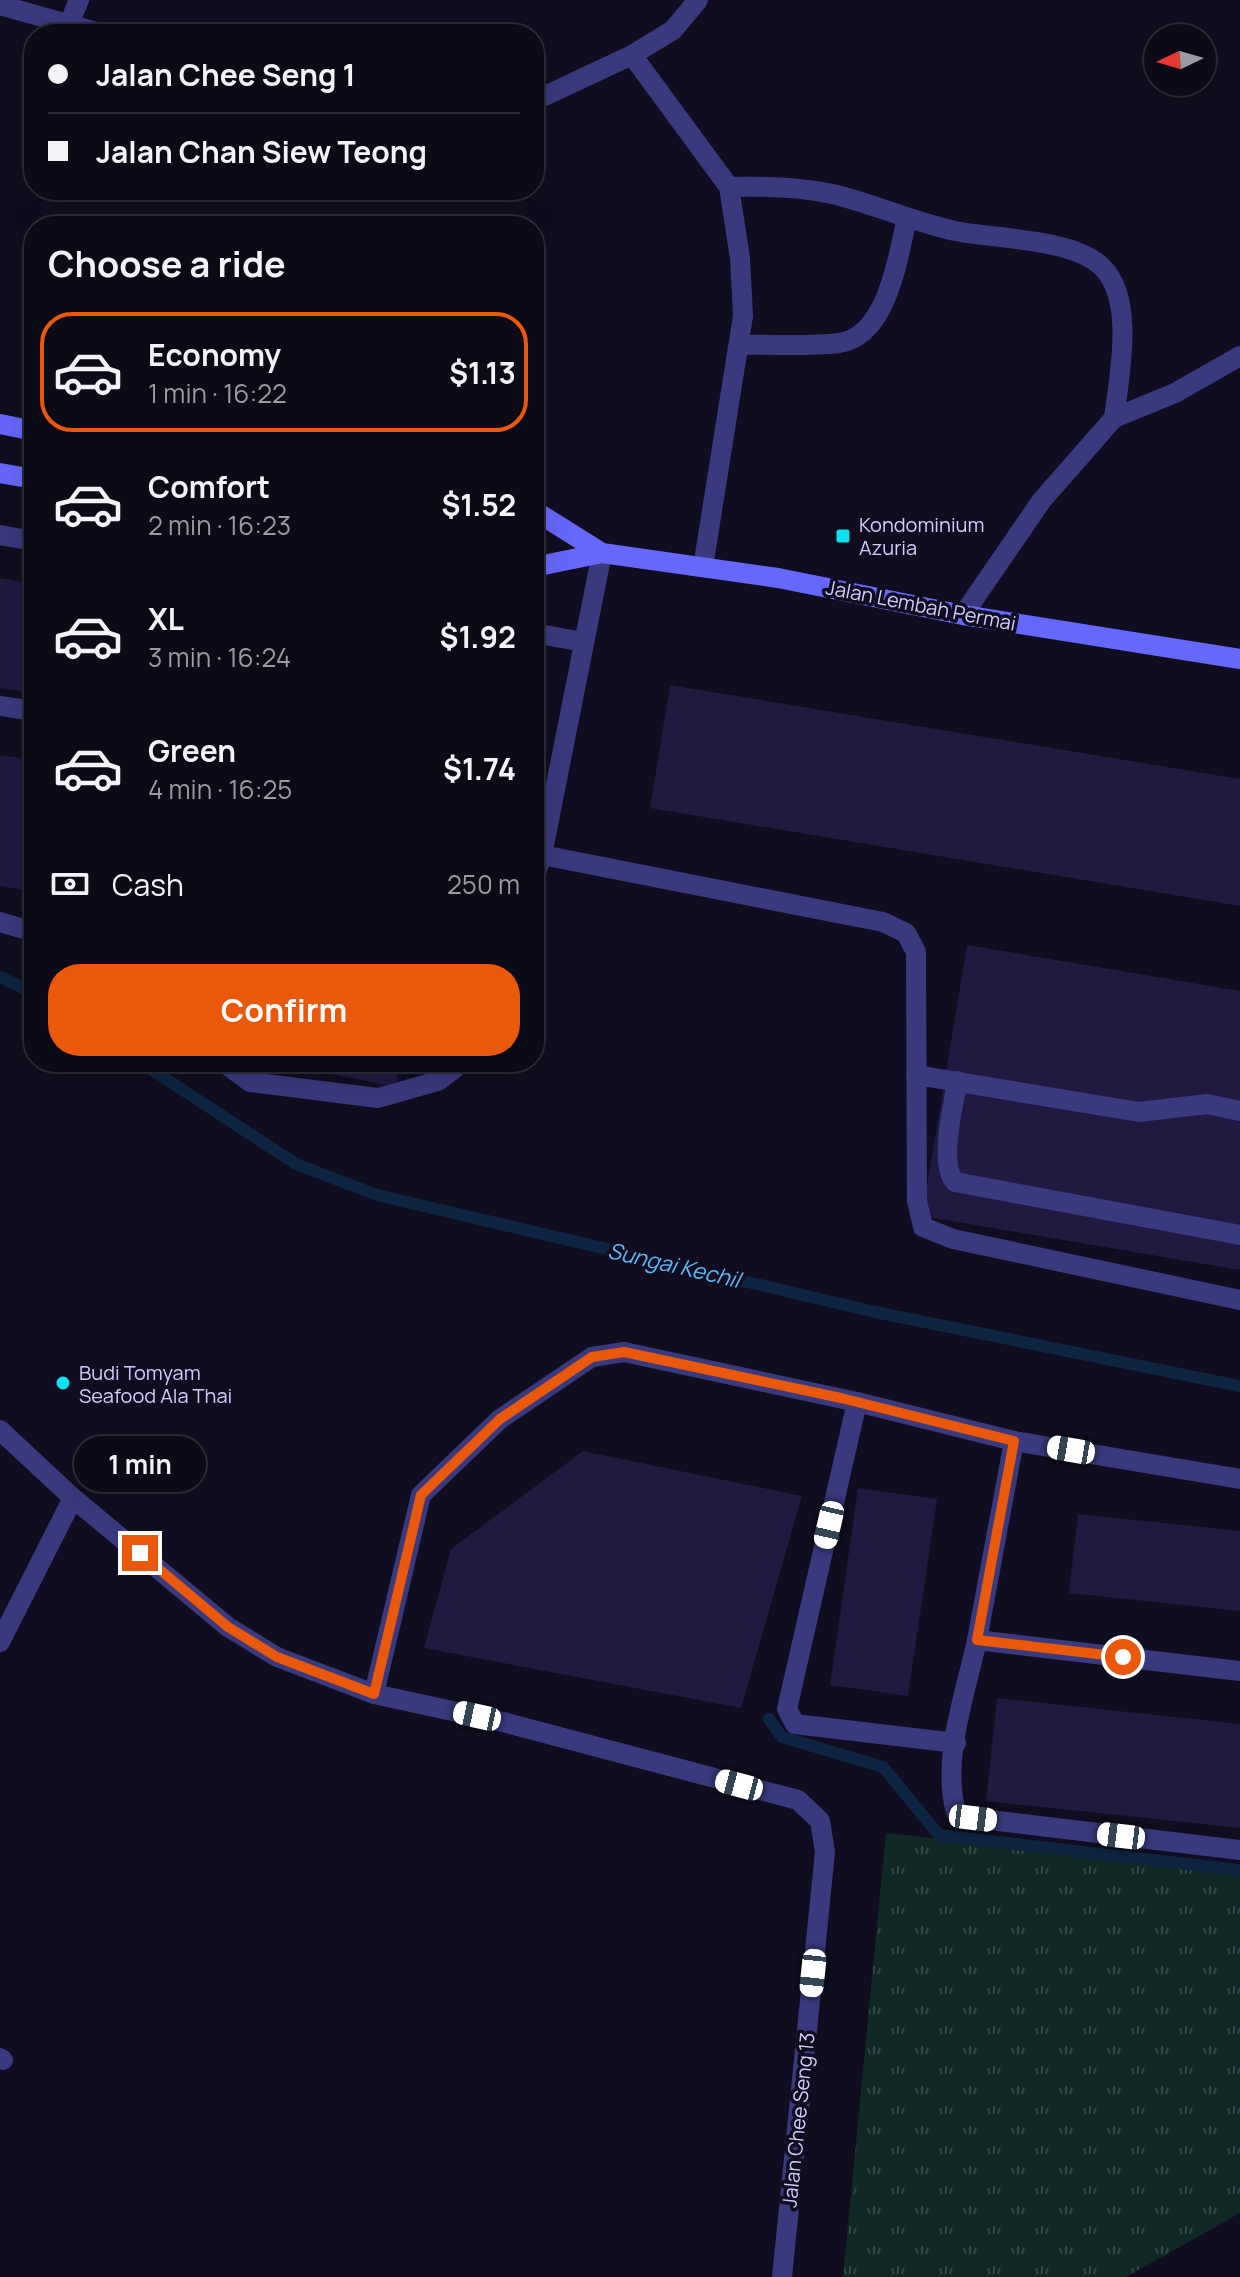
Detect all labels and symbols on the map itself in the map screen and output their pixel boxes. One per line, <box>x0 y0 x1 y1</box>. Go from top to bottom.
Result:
north arrow <box>1144 24 1216 96</box>
place label: Kondominium Azuria <box>859 511 984 561</box>
marker: Kondominium Azuria <box>834 527 852 545</box>
street label: Jalan Lembah Permai <box>824 573 1018 637</box>
water label: Sungai Kechil <box>605 1235 746 1295</box>
place label: Budi Tomyam Seafood Ala Thai <box>79 1359 232 1409</box>
marker: Budi Tomyam Seafood Ala Thai <box>54 1374 72 1392</box>
car <box>1045 1434 1097 1466</box>
callout: 1 min <box>74 1437 206 1493</box>
car <box>812 1499 846 1551</box>
route end <box>122 1535 158 1571</box>
route start <box>1105 1639 1141 1675</box>
car <box>451 1699 503 1733</box>
car <box>713 1767 765 1803</box>
car <box>948 1803 998 1833</box>
car <box>1096 1821 1146 1851</box>
car <box>799 1948 827 1998</box>
street label: Jalan Chee Seng 13 <box>775 2031 821 2209</box>

